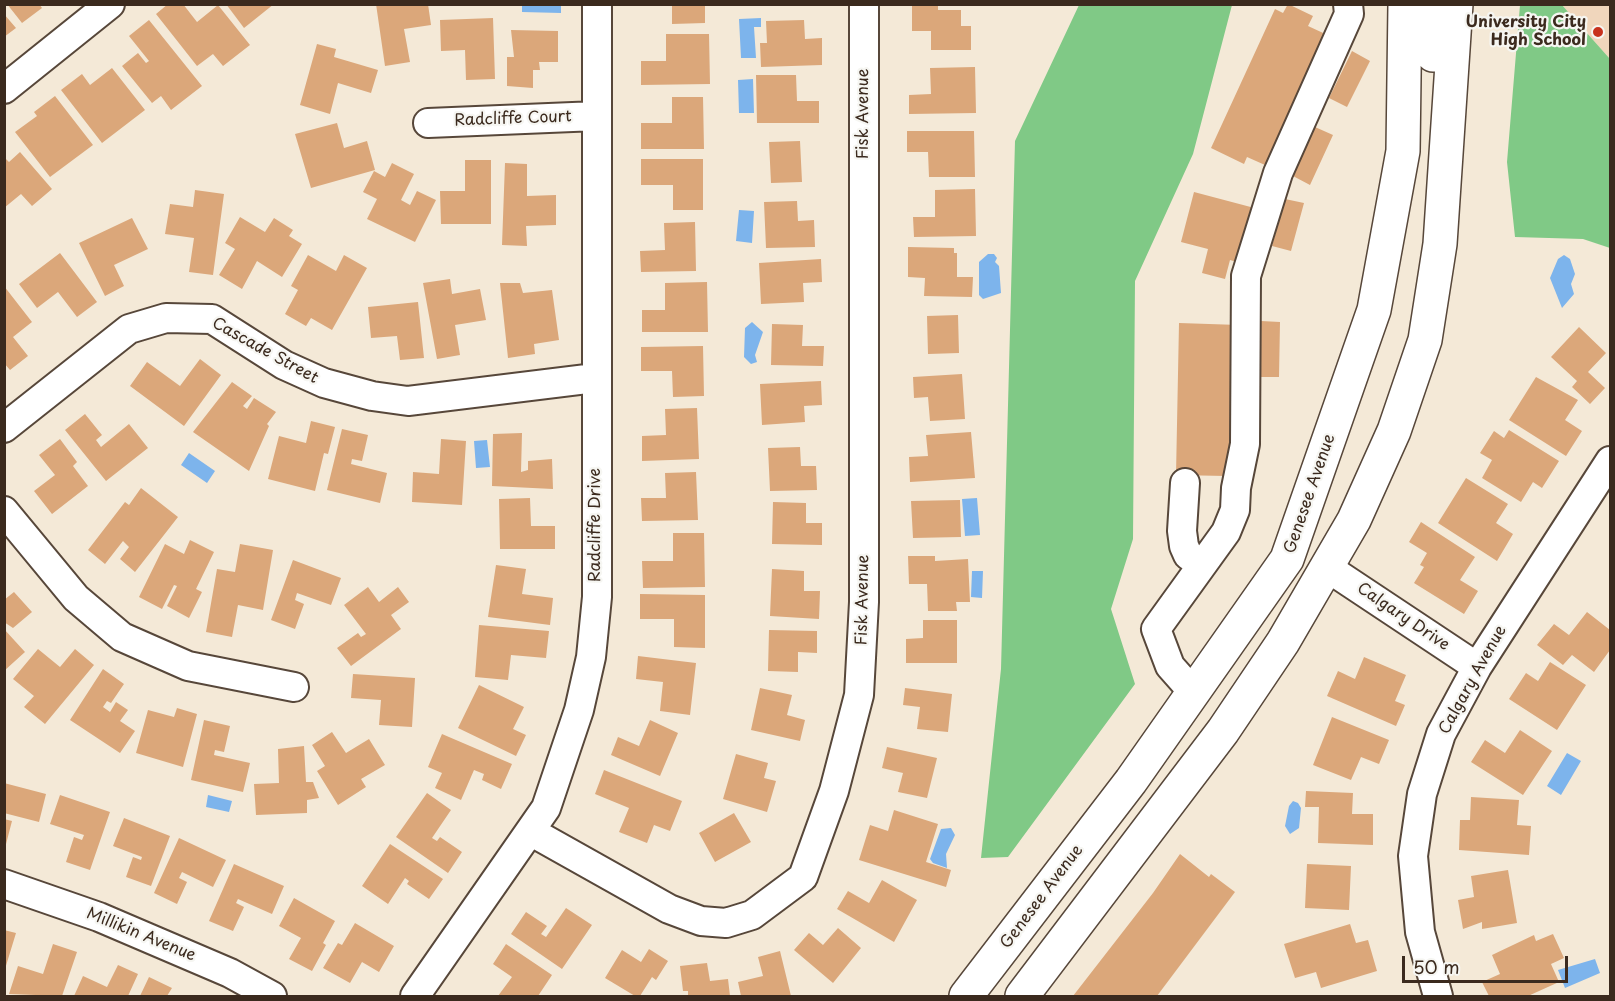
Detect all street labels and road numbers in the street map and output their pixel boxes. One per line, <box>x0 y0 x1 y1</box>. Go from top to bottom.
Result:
street label: Fisk Avenue <box>854 69 874 159</box>
street label: Radcliffe Court <box>454 107 572 131</box>
street label: Cascade Street <box>208 314 322 388</box>
street label: Genesee Avenue <box>1281 432 1339 556</box>
street label: Radcliffe Drive <box>586 468 606 582</box>
street label: Fisk Avenue <box>853 554 873 646</box>
street label: Calgary Drive <box>1353 579 1453 655</box>
street label: Calgary Avenue <box>1435 622 1511 738</box>
street label: Genesee Avenue <box>997 841 1087 953</box>
street label: Millikin Avenue <box>84 904 198 966</box>

